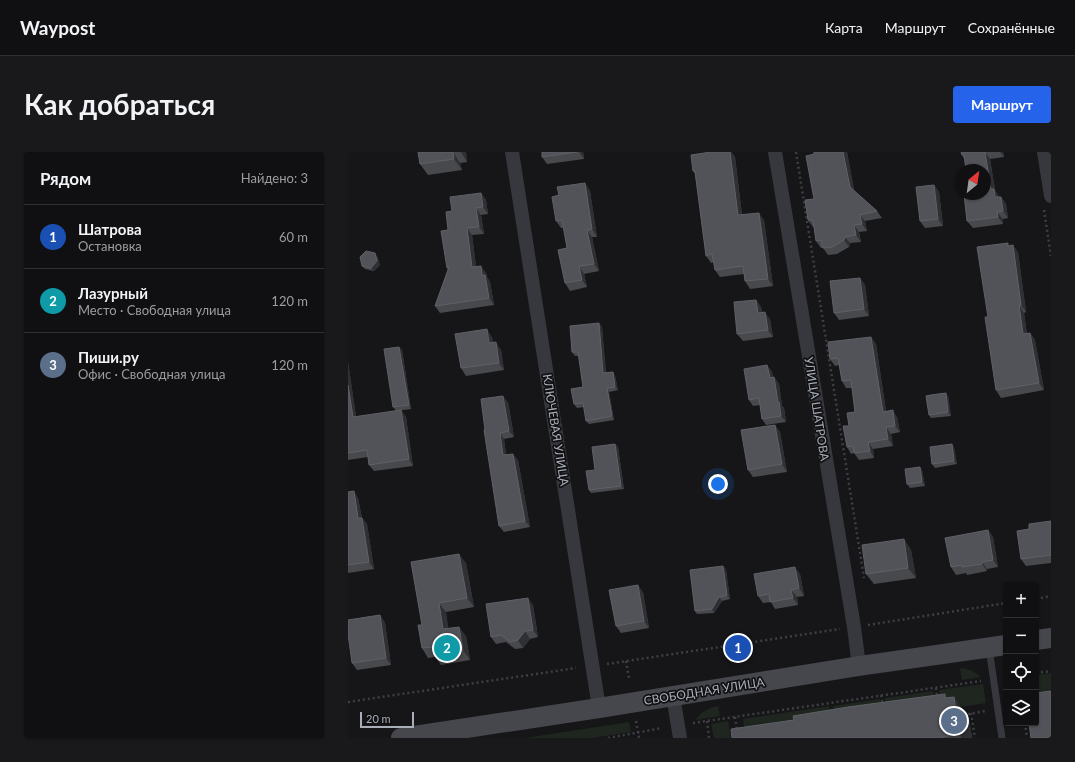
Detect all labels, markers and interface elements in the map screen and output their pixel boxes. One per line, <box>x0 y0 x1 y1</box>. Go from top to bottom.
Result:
text: Waypost <box>20 16 95 39</box>
text: Карта <box>825 19 863 36</box>
text: Маршрут <box>885 19 946 36</box>
text: Сохранённые <box>968 19 1055 36</box>
button: Маршрут <box>953 86 1051 123</box>
text: Как добраться <box>24 87 215 121</box>
north arrow <box>955 164 991 200</box>
text: Рядом <box>40 168 91 189</box>
text: Найдено: 3 <box>241 170 308 186</box>
text: Шатрова <box>78 220 142 238</box>
text: 1 <box>49 229 57 245</box>
text: 60 m <box>279 229 308 245</box>
text: Остановка <box>78 238 142 254</box>
text: Лазурный <box>78 284 148 302</box>
text: 2 <box>49 293 57 309</box>
text: 120 m <box>271 293 308 309</box>
text: Место · Свободная улица <box>78 302 231 318</box>
text: Пиши.ру <box>78 348 139 366</box>
street label: УЛИЦА ШАТРОВА <box>801 356 833 463</box>
text: 3 <box>49 357 57 373</box>
text: 120 m <box>271 357 308 373</box>
text: Офис · Свободная улица <box>78 366 225 382</box>
street label: КЛЮЧЕВАЯ УЛИЦА <box>540 373 572 488</box>
your location <box>708 474 728 494</box>
map controls <box>1003 582 1039 726</box>
button: + <box>1003 582 1039 618</box>
button: − <box>1003 618 1039 654</box>
pin: 2 <box>434 633 460 663</box>
pin: 1 <box>725 633 751 663</box>
button: locate <box>1003 654 1039 690</box>
street label: СВОБОДНАЯ УЛИЦА <box>643 674 766 708</box>
button: layers <box>1003 690 1039 726</box>
pin: 3 <box>941 706 967 736</box>
scale bar <box>360 710 414 729</box>
text: 20 m <box>366 712 391 725</box>

